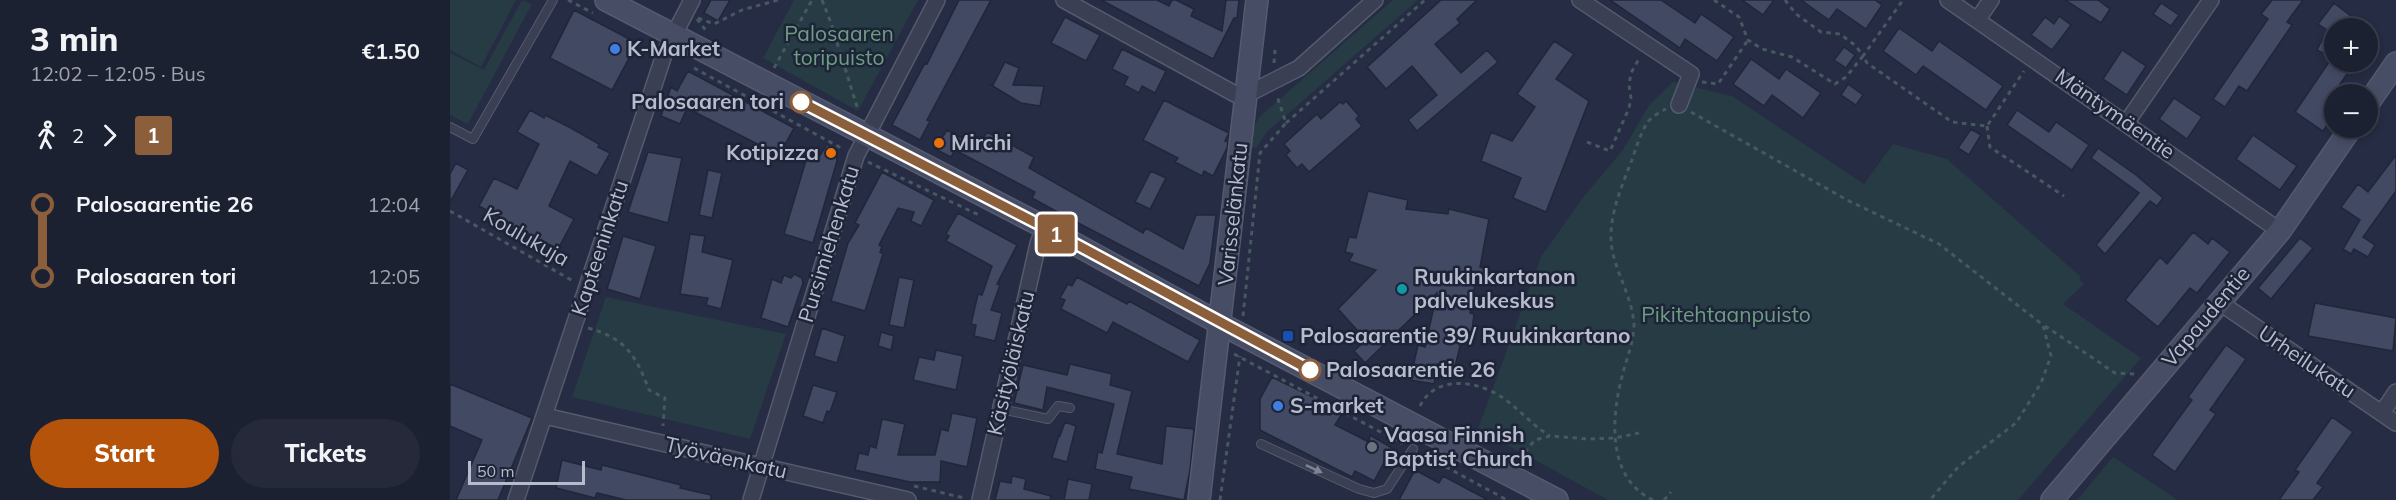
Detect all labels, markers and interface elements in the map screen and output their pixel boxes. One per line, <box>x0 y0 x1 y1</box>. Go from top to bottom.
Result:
text: 3 min <box>30 18 118 59</box>
map controls <box>2324 18 2378 138</box>
button: + <box>2324 18 2378 72</box>
park label: Palosaaren toripuisto <box>784 20 894 70</box>
place label: K-Market <box>627 35 720 61</box>
text: €1.50 <box>362 37 420 65</box>
marker: K-Market <box>608 42 622 56</box>
text: 12:02 – 12:05 · Bus <box>30 61 206 86</box>
street label: Mäntymäentie <box>2051 62 2180 164</box>
button: − <box>2324 84 2378 138</box>
place label: Palosaaren tori <box>631 88 784 114</box>
marker: Palosaaren tori <box>790 91 812 113</box>
icon: walk <box>30 119 63 152</box>
icon: forward <box>93 119 126 152</box>
text: 1 <box>147 122 160 148</box>
text: 2 <box>72 123 84 148</box>
place label: Mirchi <box>951 129 1012 155</box>
marker: Mirchi <box>932 136 946 150</box>
place label: Kotipizza <box>726 139 819 165</box>
street label: Varisselänkatu <box>1212 141 1252 287</box>
marker: Kotipizza <box>824 146 838 160</box>
street label: Pursimiehenkatu <box>792 162 864 325</box>
street label: Kapteeninkatu <box>565 177 633 319</box>
text: Palosaarentie 26 <box>76 190 253 218</box>
text: 12:04 <box>367 192 420 217</box>
street label: Koulukuja <box>479 201 574 271</box>
line badge: 1 <box>1036 214 1076 254</box>
text: 1 <box>1050 221 1062 247</box>
street label: Vapaudentie <box>2156 261 2255 372</box>
text: Palosaaren tori <box>76 262 236 290</box>
place label: Ruukinkartanon palvelukeskus <box>1414 263 1576 313</box>
text: 12:05 <box>367 264 420 289</box>
marker: Ruukinkartanon palvelukeskus <box>1395 282 1409 296</box>
street label: Käsityöläiskatu <box>981 288 1039 438</box>
park label: Pikitehtaanpuisto <box>1641 301 1811 327</box>
street label: Urheilukatu <box>2254 319 2361 403</box>
place label: Palosaarentie 39/ Ruukinkartano <box>1300 322 1630 348</box>
marker: Palosaarentie 39/ Ruukinkartano <box>1281 329 1295 343</box>
place label: Palosaarentie 26 <box>1326 356 1495 382</box>
marker: Palosaarentie 26 <box>1299 359 1321 381</box>
place label: S-market <box>1290 392 1384 418</box>
marker: S-market <box>1271 399 1285 413</box>
button: Start <box>30 419 219 488</box>
button: Tickets <box>231 419 420 488</box>
place label: Vaasa Finnish Baptist Church <box>1383 421 1533 471</box>
street label: Työväenkatu <box>663 430 790 484</box>
marker: Vaasa Finnish Baptist Church <box>1365 440 1379 454</box>
scale bar <box>468 458 585 486</box>
text: 50 m <box>477 461 514 481</box>
one-way arrow <box>1305 464 1323 474</box>

